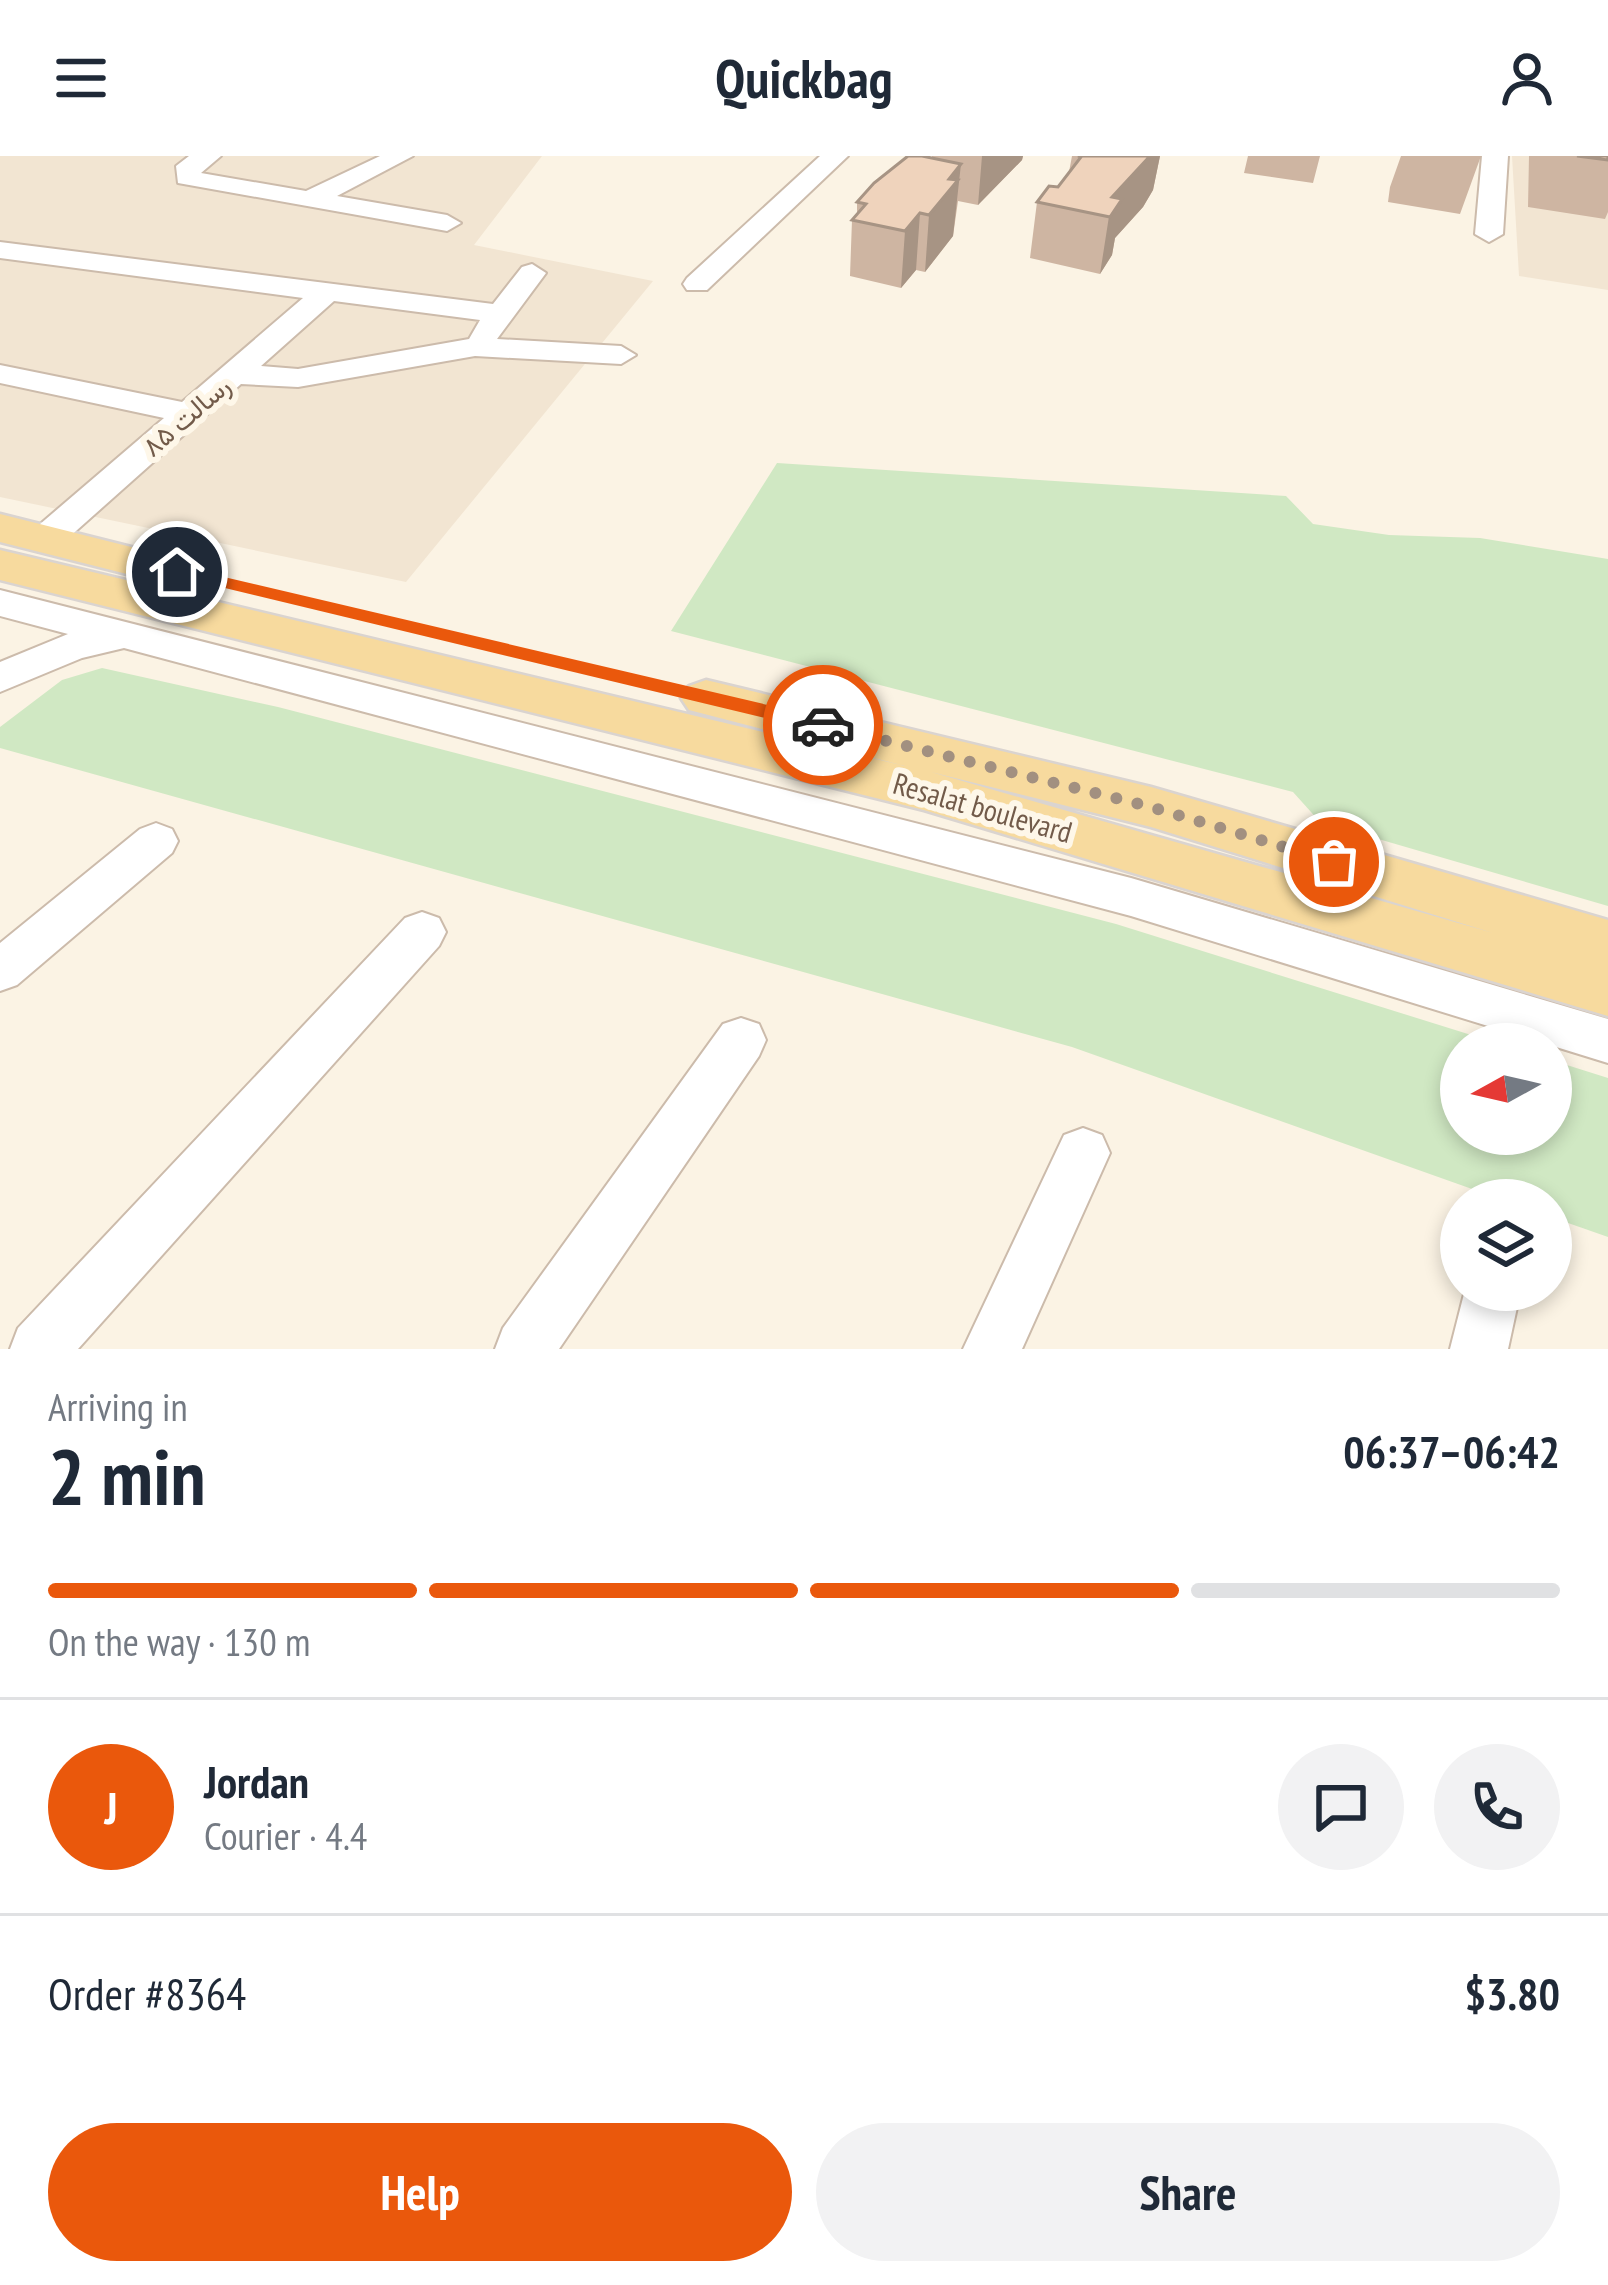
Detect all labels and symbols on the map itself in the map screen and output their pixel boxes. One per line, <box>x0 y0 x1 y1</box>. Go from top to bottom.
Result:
street label: رسالت ۸۵ <box>135 368 238 464</box>
pin <box>126 521 228 623</box>
courier <box>763 665 883 785</box>
street label: Resalat boulevard <box>889 763 1077 851</box>
pin <box>1283 811 1385 913</box>
north arrow <box>1440 1023 1572 1155</box>

